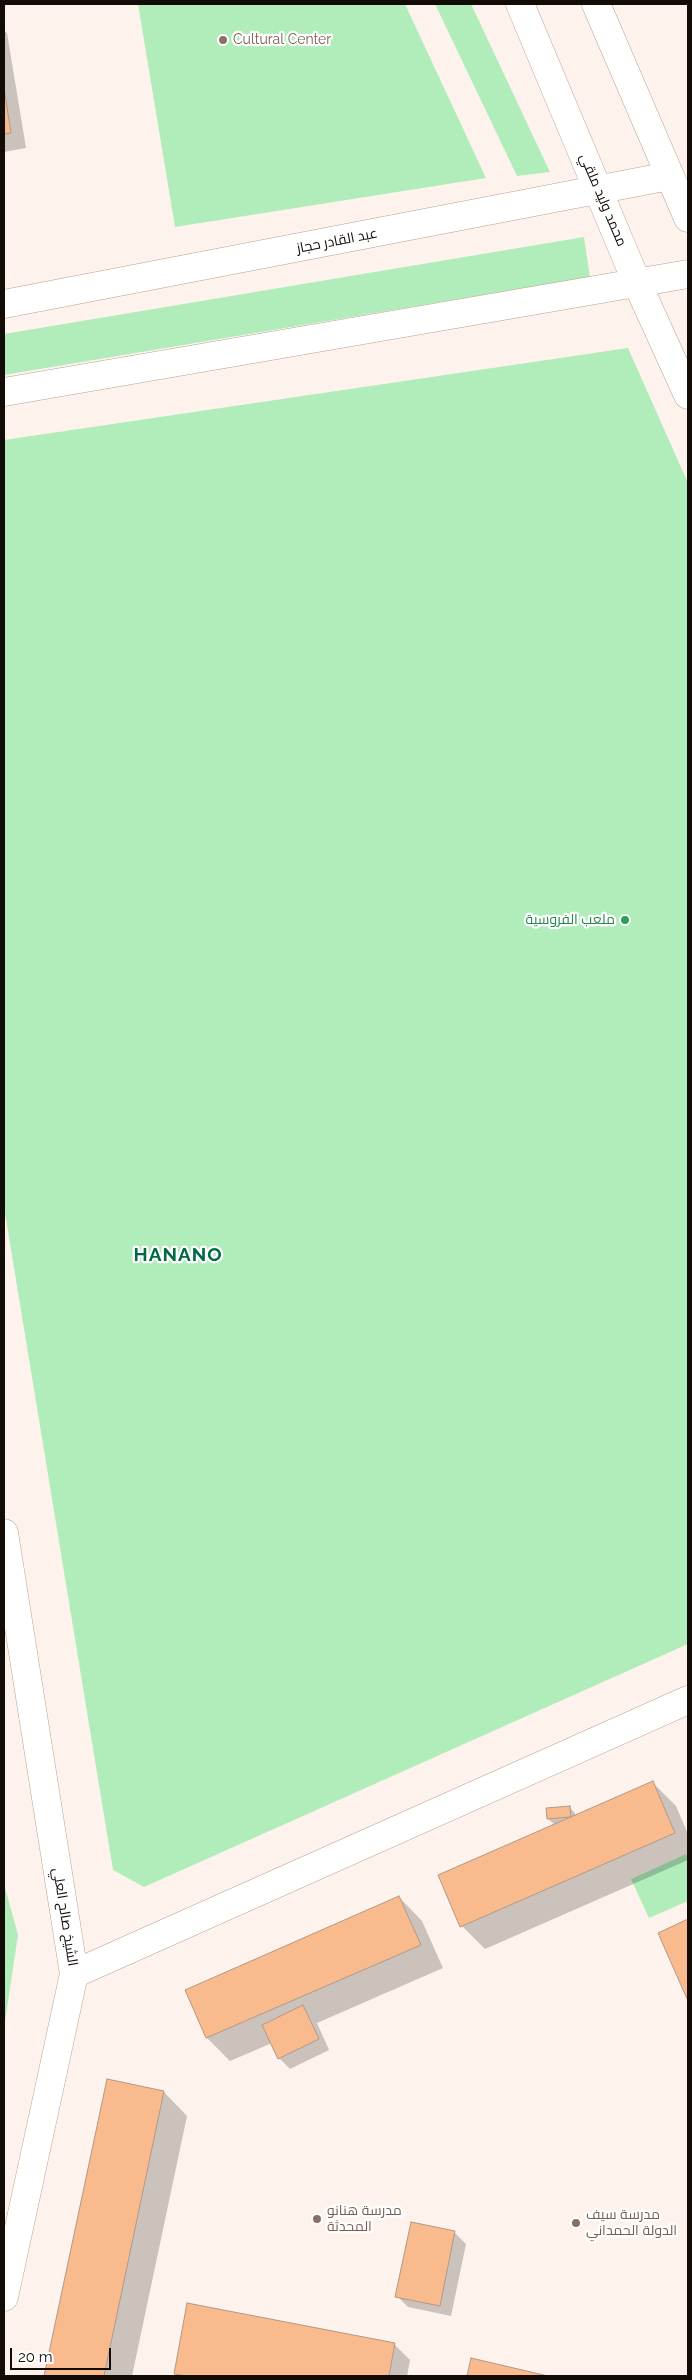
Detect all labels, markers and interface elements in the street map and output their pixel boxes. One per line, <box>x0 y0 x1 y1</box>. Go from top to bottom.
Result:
place label: Cultural Center <box>233 32 331 48</box>
marker: Cultural Center <box>217 34 229 46</box>
street label: محمد وليد ملقي <box>576 151 630 249</box>
street label: عبد القادر حجاز <box>295 225 379 257</box>
place label: ملعب الفروسية <box>526 912 615 928</box>
marker: ملعب الفروسية <box>619 914 631 926</box>
district label: HANANO <box>133 1244 223 1266</box>
street label: الشيخ صالح العلي <box>49 1867 81 1967</box>
place label: مدرسة هنانو المحدثة <box>327 2203 402 2236</box>
place label: مدرسة سيف الدولة الحمداني <box>586 2207 677 2240</box>
marker: مدرسة هنانو المحدثة <box>311 2213 323 2225</box>
marker: مدرسة سيف الدولة الحمداني <box>570 2217 582 2229</box>
scale bar <box>12 2338 114 2370</box>
text: 20 m <box>18 2348 53 2366</box>

